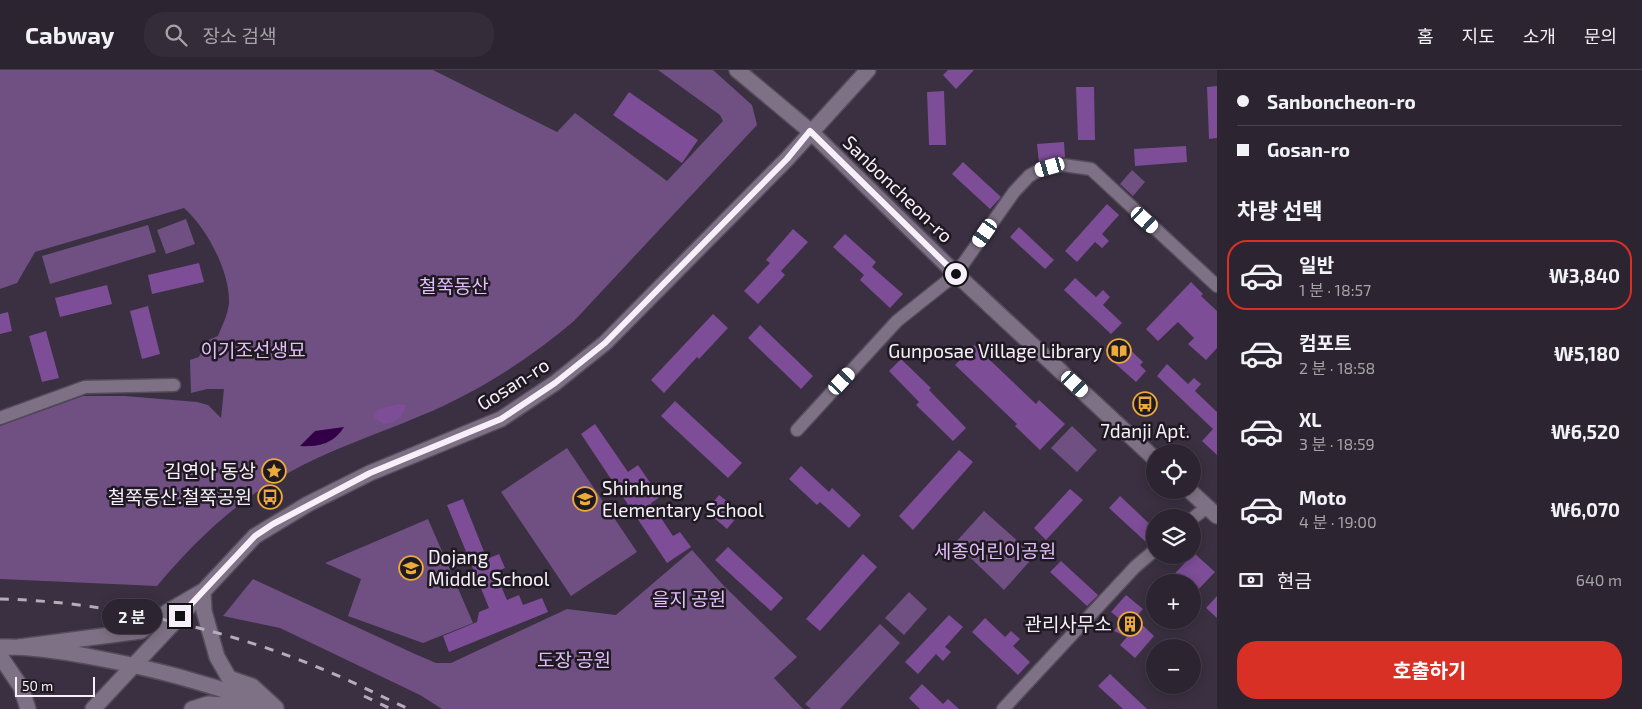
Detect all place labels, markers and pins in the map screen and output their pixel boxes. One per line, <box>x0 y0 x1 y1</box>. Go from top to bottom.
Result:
library icon: Gunposae Village Library <box>1106 338 1132 364</box>
place label: Gunposae Village Library <box>888 339 1102 362</box>
bus stop icon: 7danji Apt. <box>1132 391 1158 417</box>
place label: 7danji Apt. <box>1100 419 1190 442</box>
place icon: 김연아 동상 <box>261 458 287 484</box>
place label: 김연아 동상 <box>164 459 256 482</box>
place label: Shinhung Elementary School <box>602 476 764 521</box>
bus stop icon: 철쭉동산.철쭉공원 <box>257 484 283 510</box>
place label: 철쭉동산.철쭉공원 <box>108 485 252 508</box>
school or university icon: Shinhung Elementary School <box>572 486 598 512</box>
place label: Dojang Middle School <box>428 545 550 590</box>
school or university icon: Dojang Middle School <box>398 555 424 581</box>
building icon: 관리사무소 <box>1117 611 1143 637</box>
place label: 관리사무소 <box>1025 612 1112 635</box>

